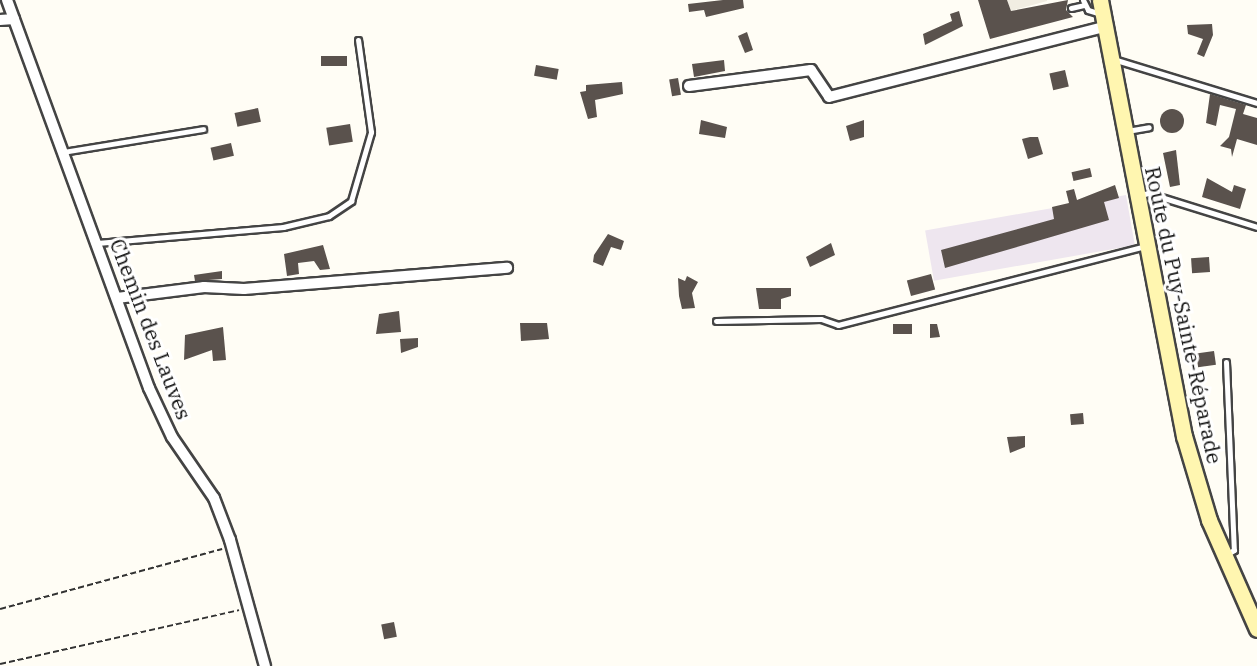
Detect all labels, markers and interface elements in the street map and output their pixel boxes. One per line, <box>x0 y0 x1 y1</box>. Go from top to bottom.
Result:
street label: Route du Puy-Sainte-Réparade <box>1140 164 1228 466</box>
street label: Chemin des Lauves <box>105 235 197 423</box>

